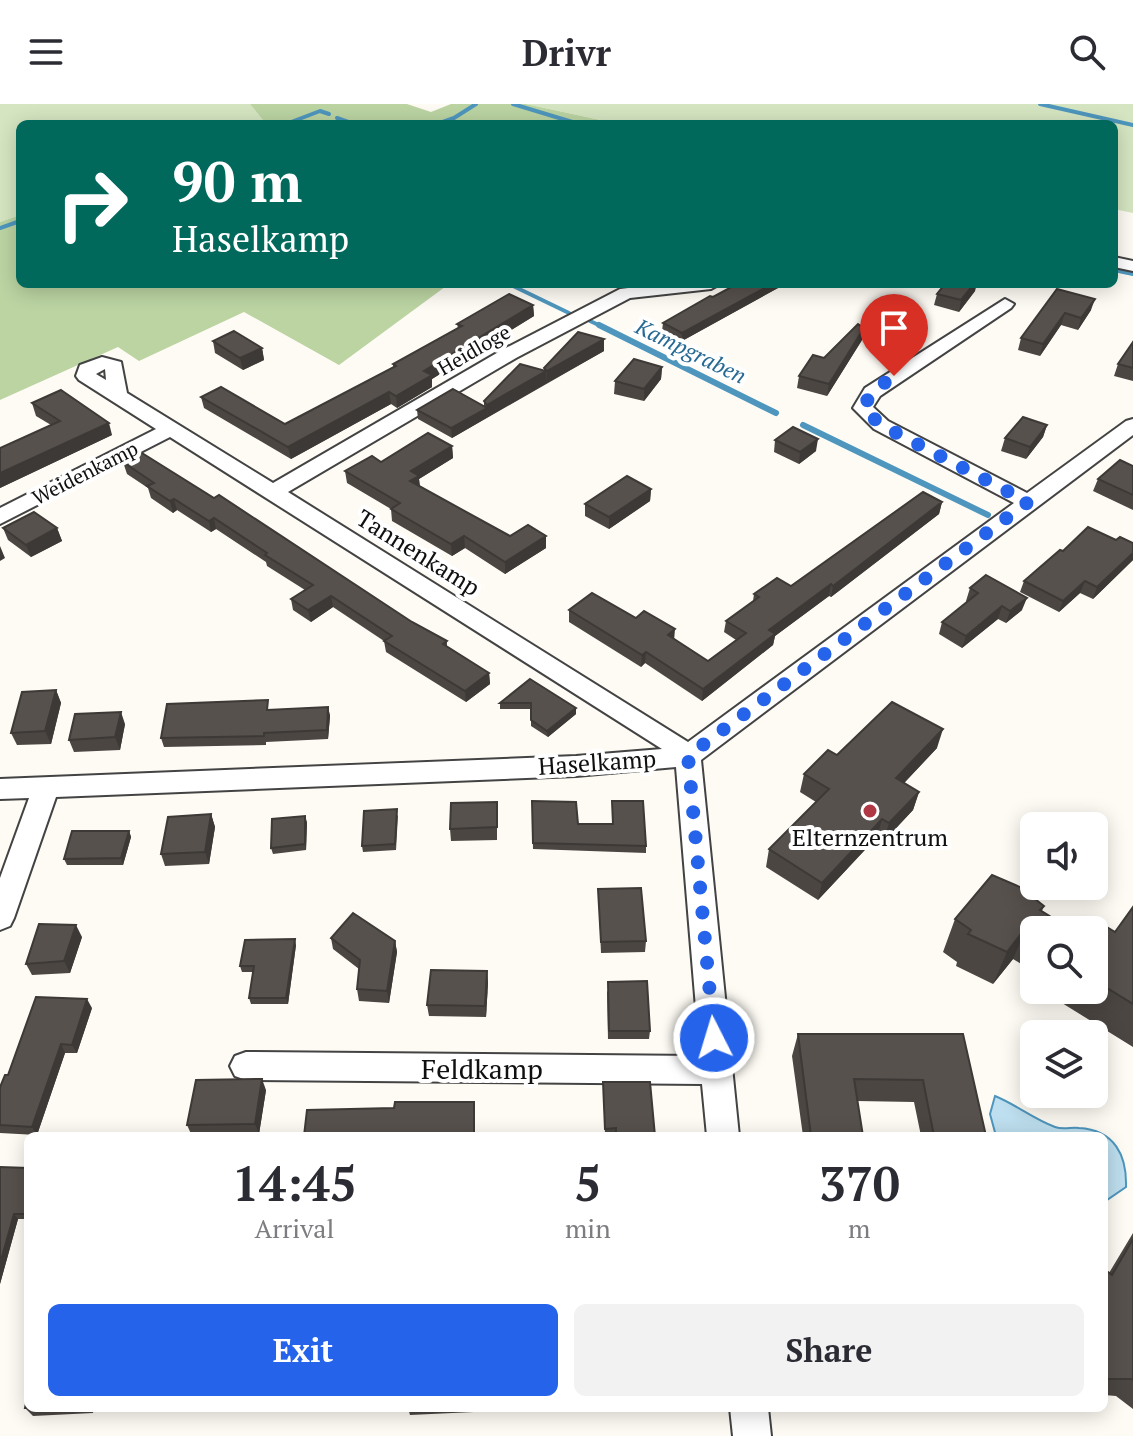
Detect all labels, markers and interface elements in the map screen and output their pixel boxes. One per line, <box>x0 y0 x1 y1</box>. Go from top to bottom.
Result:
text: Drivr <box>522 29 611 76</box>
icon: menu <box>24 30 68 74</box>
icon: search <box>1065 30 1109 74</box>
text: 90 m <box>172 144 302 218</box>
icon: right <box>40 152 144 256</box>
text: Haselkamp <box>172 215 349 262</box>
pin <box>860 294 928 376</box>
icon: arrive <box>872 306 916 350</box>
water label: Kampgraben <box>630 311 751 390</box>
street label: Heidloge <box>433 318 515 381</box>
street label: Weidenkamp <box>27 434 142 511</box>
street label: Tannenkamp <box>351 502 486 603</box>
street label: Haselkamp <box>537 742 657 782</box>
marker: Elternzentrum <box>861 802 879 820</box>
map controls <box>1020 812 1108 1108</box>
button: sound <box>1020 812 1108 900</box>
place label: Elternzentrum <box>792 821 948 853</box>
button: search <box>1020 916 1108 1004</box>
position arrow <box>672 996 756 1080</box>
button: layers <box>1020 1020 1108 1108</box>
street label: Feldkamp <box>421 1050 543 1087</box>
text: 14:45 <box>232 1151 357 1215</box>
text: 5 <box>574 1151 601 1215</box>
text: 370 <box>819 1151 900 1215</box>
text: Arrival <box>255 1211 334 1245</box>
text: min <box>565 1211 611 1245</box>
text: m <box>848 1211 871 1245</box>
button: Exit <box>48 1304 558 1396</box>
button: Share <box>574 1304 1084 1396</box>

